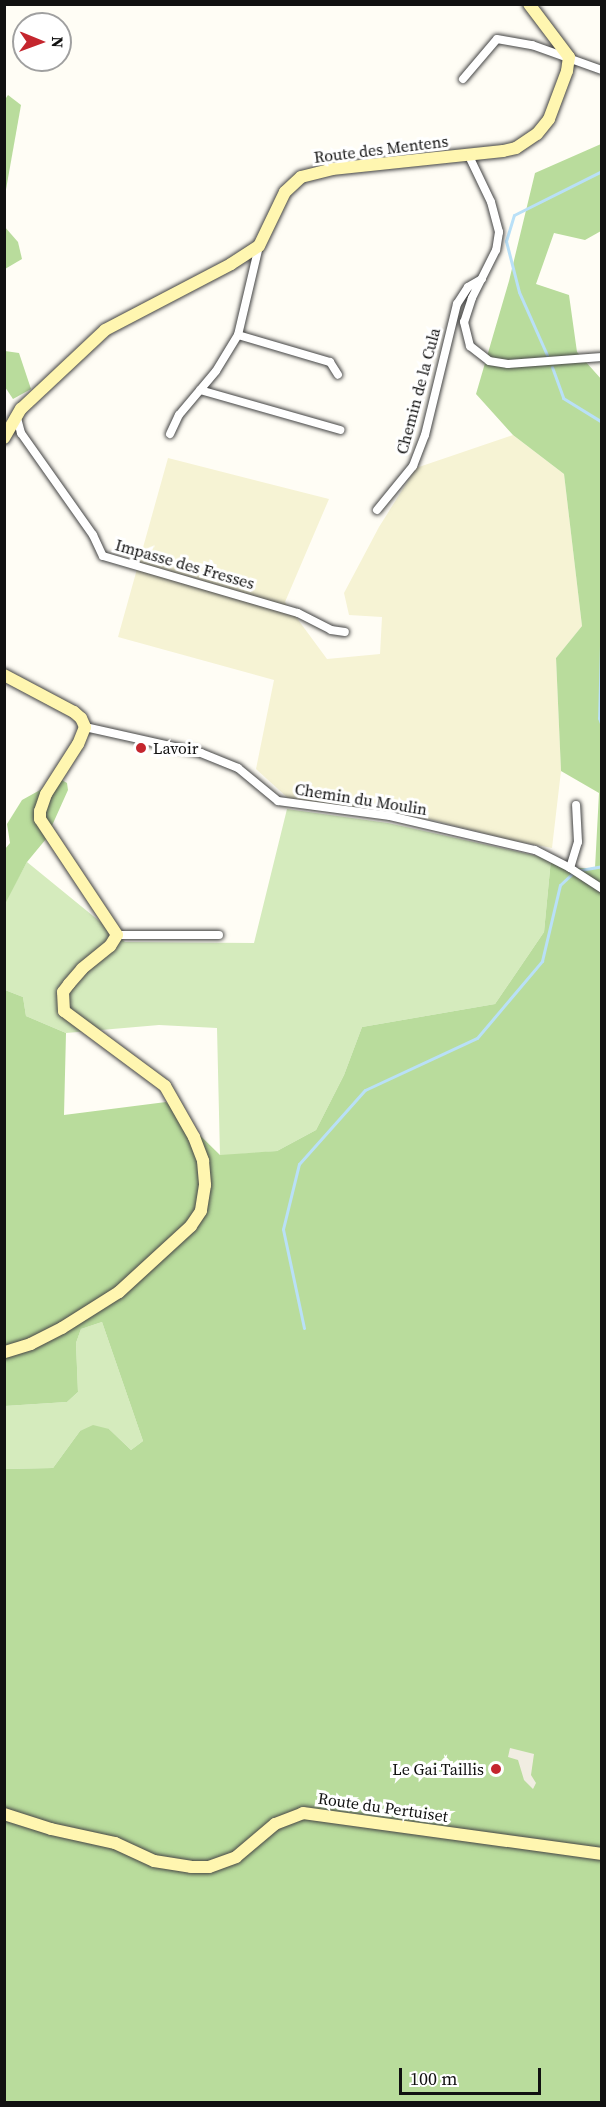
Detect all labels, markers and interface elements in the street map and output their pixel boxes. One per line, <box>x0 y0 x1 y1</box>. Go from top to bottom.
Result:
north arrow <box>12 12 72 72</box>
text: N <box>47 36 69 48</box>
street label: Route des Mentens <box>313 131 449 167</box>
street label: Chemin de la Cula <box>392 326 444 456</box>
street label: Impasse des Fresses <box>113 535 257 593</box>
place label: Lavoir <box>153 738 198 758</box>
marker: Lavoir <box>134 741 148 755</box>
street label: Chemin du Moulin <box>293 779 429 819</box>
place label: Le Gai Taillis <box>392 1759 484 1779</box>
marker: Le Gai Taillis <box>489 1762 503 1776</box>
street label: Route du Pertuiset <box>317 1788 449 1826</box>
scale bar <box>402 2056 544 2094</box>
text: 100 m <box>410 2066 457 2091</box>

